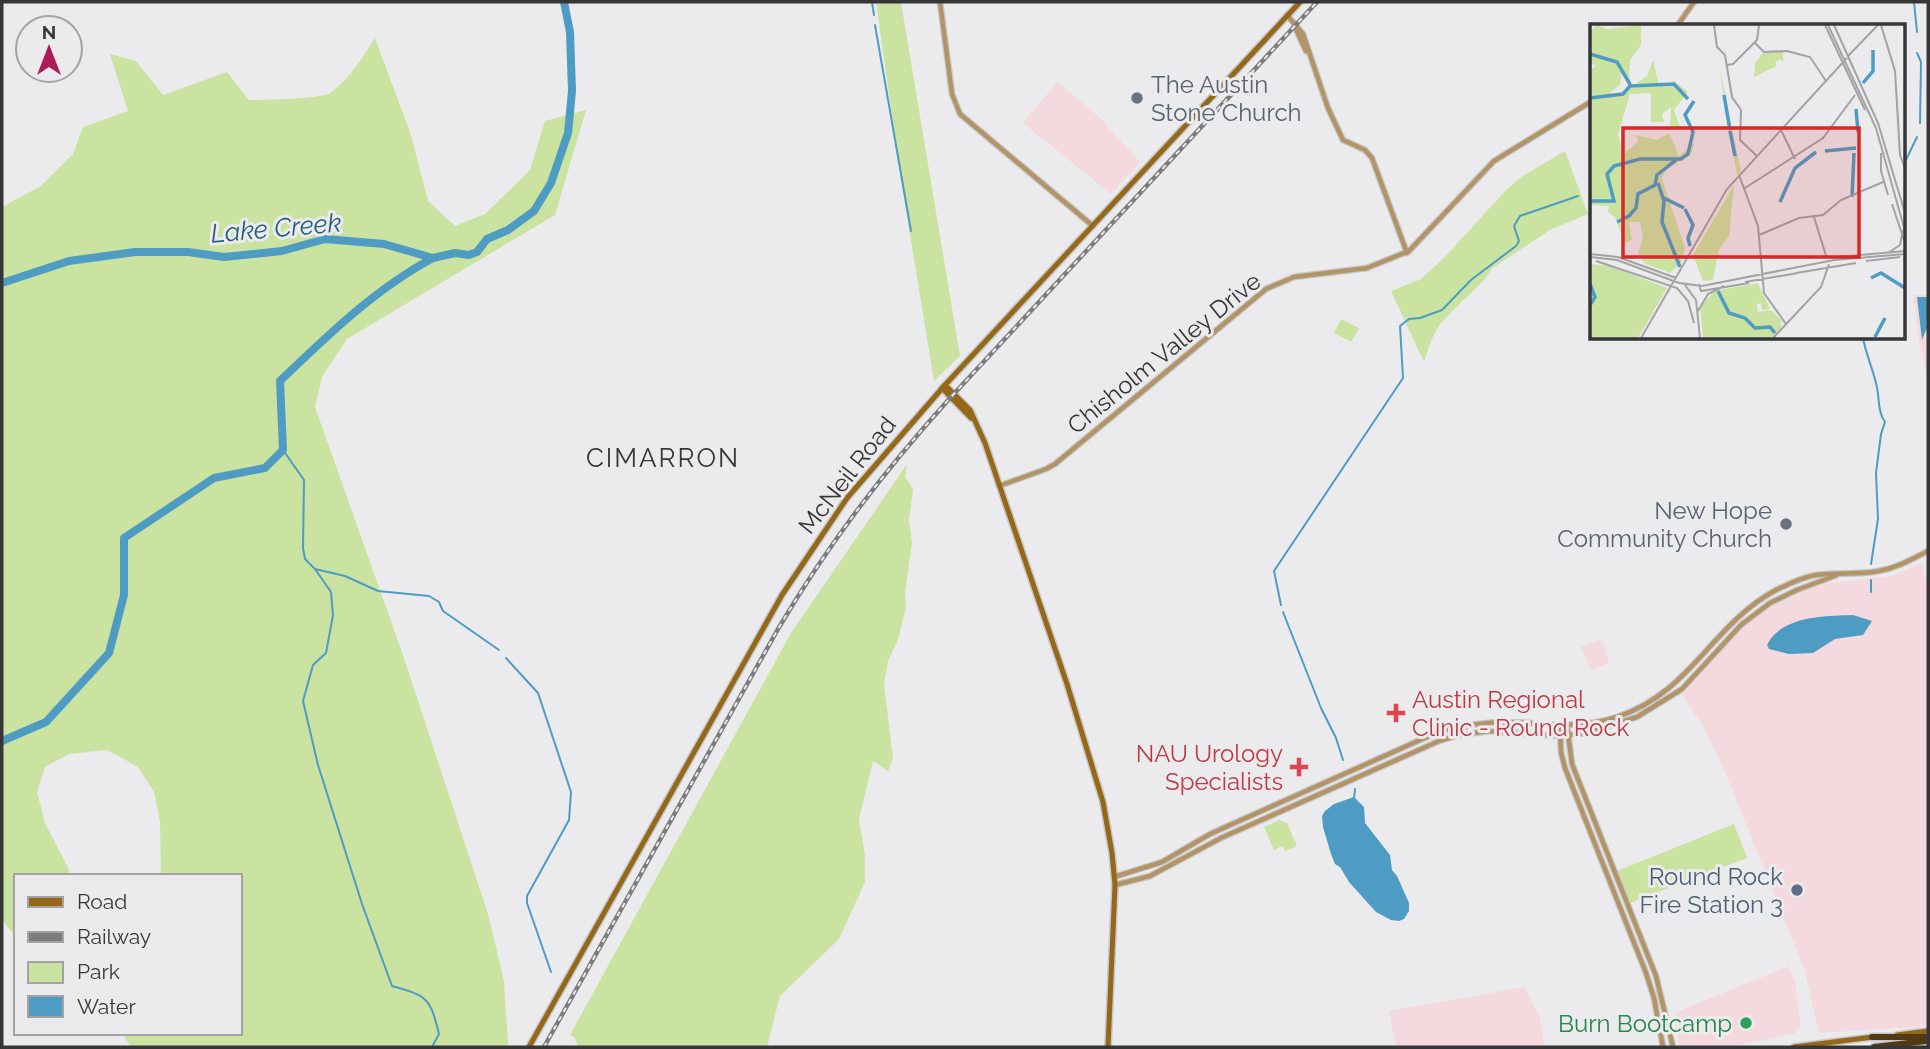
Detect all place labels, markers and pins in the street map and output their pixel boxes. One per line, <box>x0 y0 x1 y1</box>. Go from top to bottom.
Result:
place label: The Austin Stone Church <box>1151 70 1302 127</box>
marker: The Austin Stone Church <box>1129 90 1145 106</box>
place label: New Hope Community Church <box>1557 496 1772 553</box>
marker: New Hope Community Church <box>1778 516 1794 532</box>
place label: Austin Regional Clinic - Round Rock <box>1412 685 1630 742</box>
marker: Austin Regional Clinic - Round Rock <box>1386 703 1406 723</box>
place label: NAU Urology Specialists <box>1136 739 1283 796</box>
marker: NAU Urology Specialists <box>1289 757 1309 777</box>
place label: Round Rock Fire Station 3 <box>1640 862 1783 919</box>
marker: Round Rock Fire Station 3 <box>1789 882 1805 898</box>
place label: Burn Bootcamp <box>1558 1009 1732 1038</box>
marker: Burn Bootcamp <box>1738 1015 1754 1031</box>

